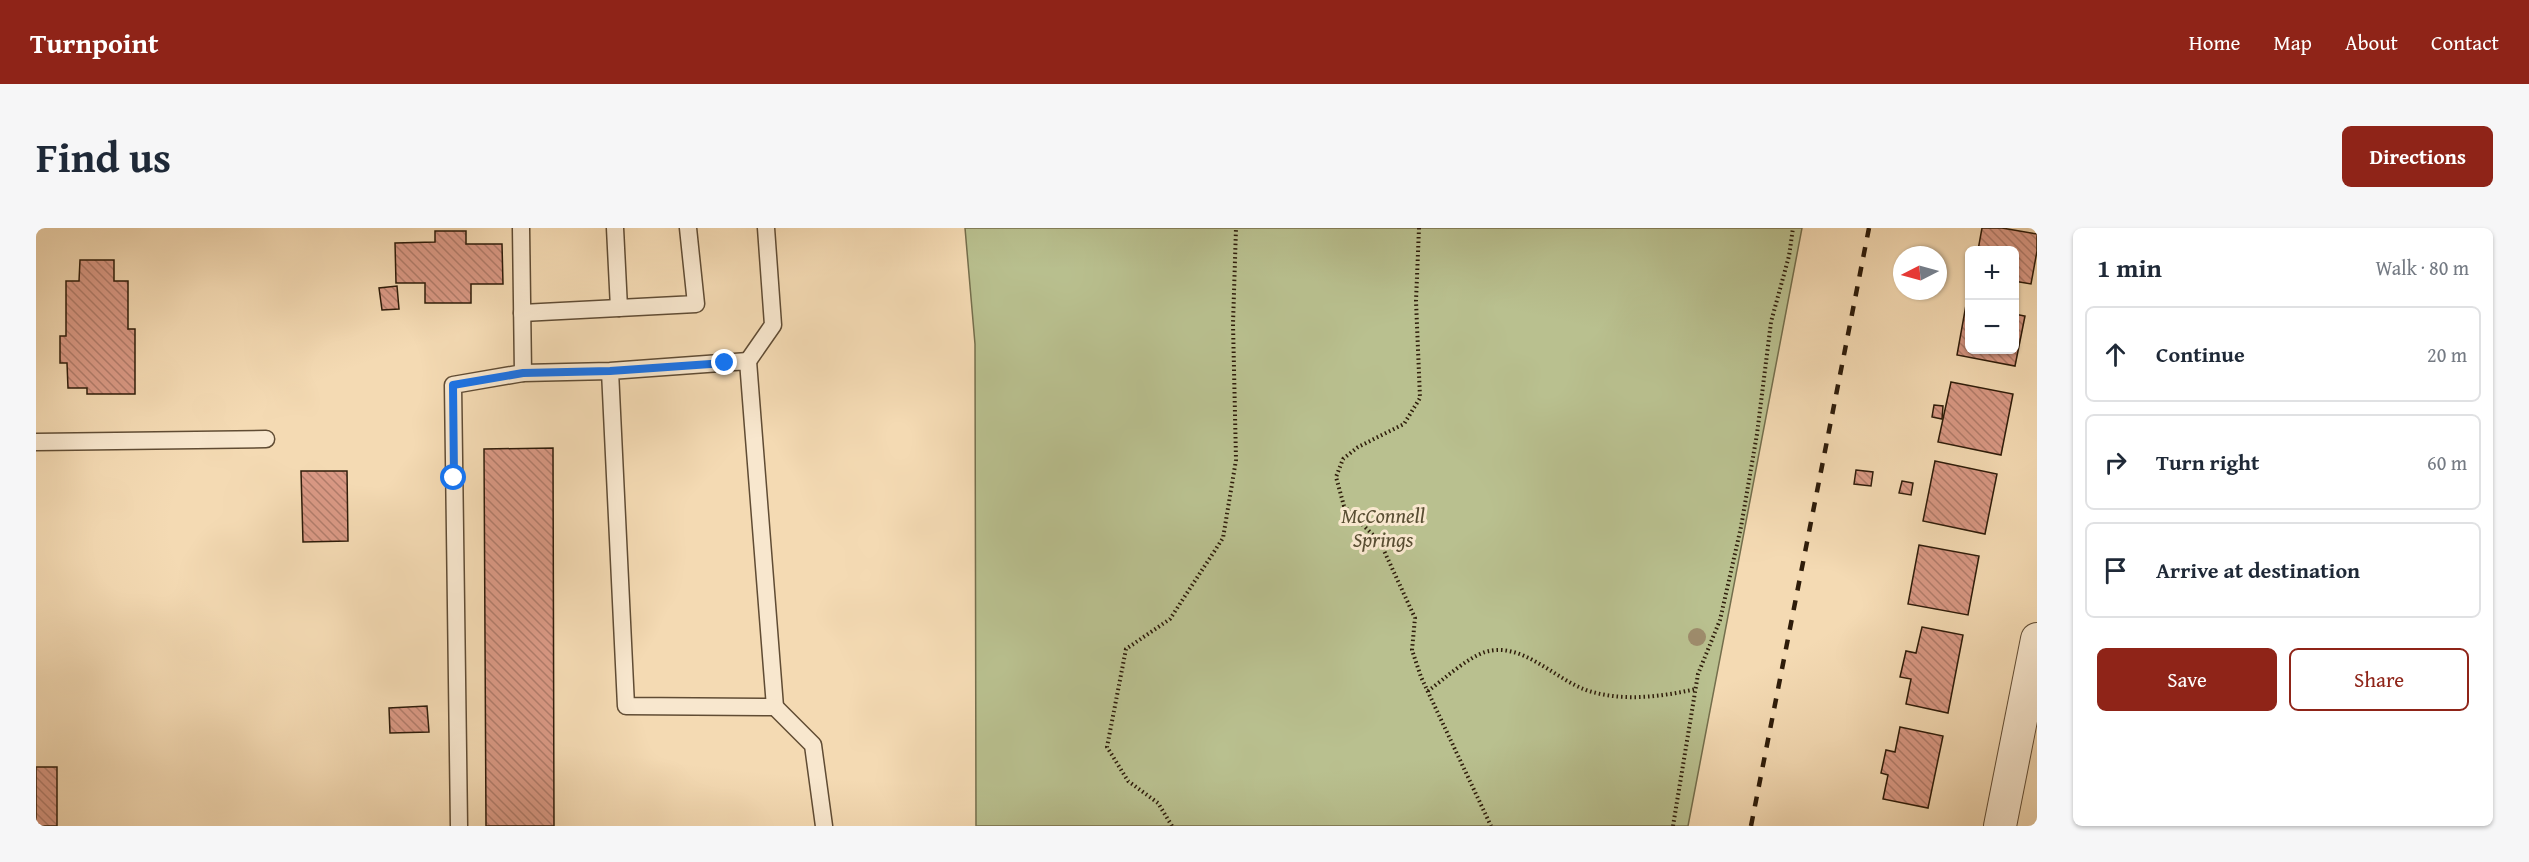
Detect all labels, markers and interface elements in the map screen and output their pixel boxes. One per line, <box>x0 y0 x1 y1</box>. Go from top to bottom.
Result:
text: Turnpoint <box>30 22 159 63</box>
text: Home <box>2189 27 2240 58</box>
text: Map <box>2273 27 2312 58</box>
text: About <box>2345 27 2398 58</box>
text: Contact <box>2431 27 2499 58</box>
text: Find us <box>36 126 171 187</box>
button: Directions <box>2342 126 2493 187</box>
north arrow <box>1893 246 1947 300</box>
map controls <box>1965 246 2019 354</box>
button: + <box>1965 246 2019 300</box>
text: 1 min <box>2097 248 2162 287</box>
text: Walk · 80 m <box>2375 253 2469 282</box>
button: − <box>1965 300 2019 354</box>
icon: ahead <box>2099 338 2132 371</box>
text: Continue <box>2156 338 2245 370</box>
text: 20 m <box>2427 340 2467 369</box>
route end <box>711 349 737 375</box>
icon: right <box>2099 446 2132 479</box>
text: Turn right <box>2156 446 2259 478</box>
text: 60 m <box>2427 448 2467 477</box>
route start <box>440 464 466 490</box>
park label: McConnell Springs <box>1341 500 1425 555</box>
icon: arrive <box>2099 554 2132 587</box>
text: Arrive at destination <box>2156 554 2360 586</box>
button: Save <box>2097 648 2277 711</box>
button: Share <box>2289 648 2469 711</box>

